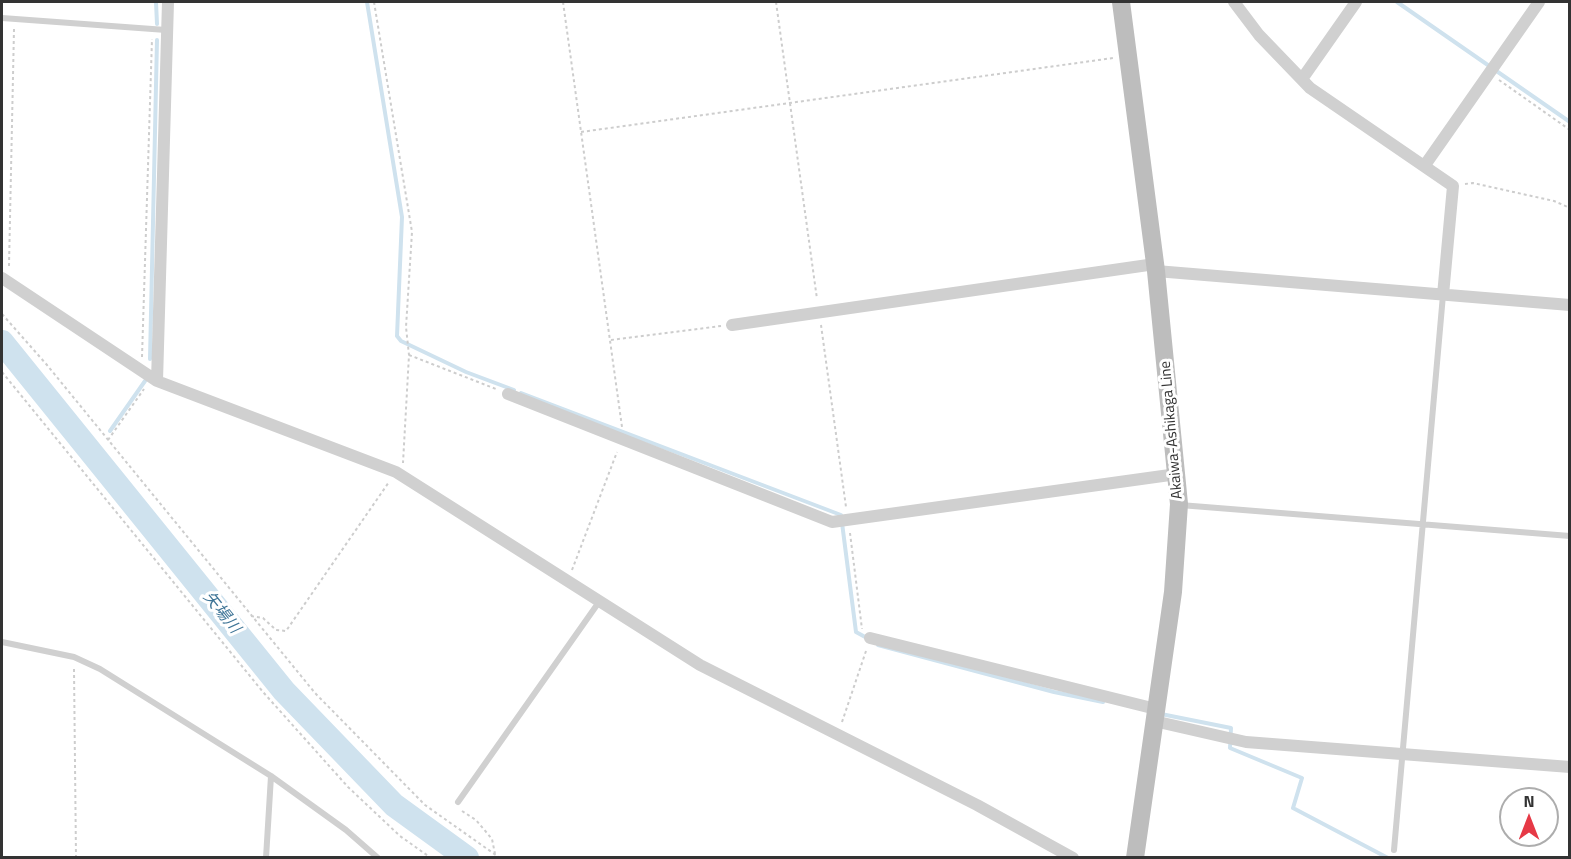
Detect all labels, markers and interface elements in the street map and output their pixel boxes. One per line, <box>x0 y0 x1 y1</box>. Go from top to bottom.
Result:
street label: Akaiwa-Ashikaga Line <box>1157 360 1187 500</box>
water label: 矢場川 <box>198 588 244 638</box>
north arrow <box>1499 787 1559 847</box>
text: N <box>1523 789 1535 813</box>

